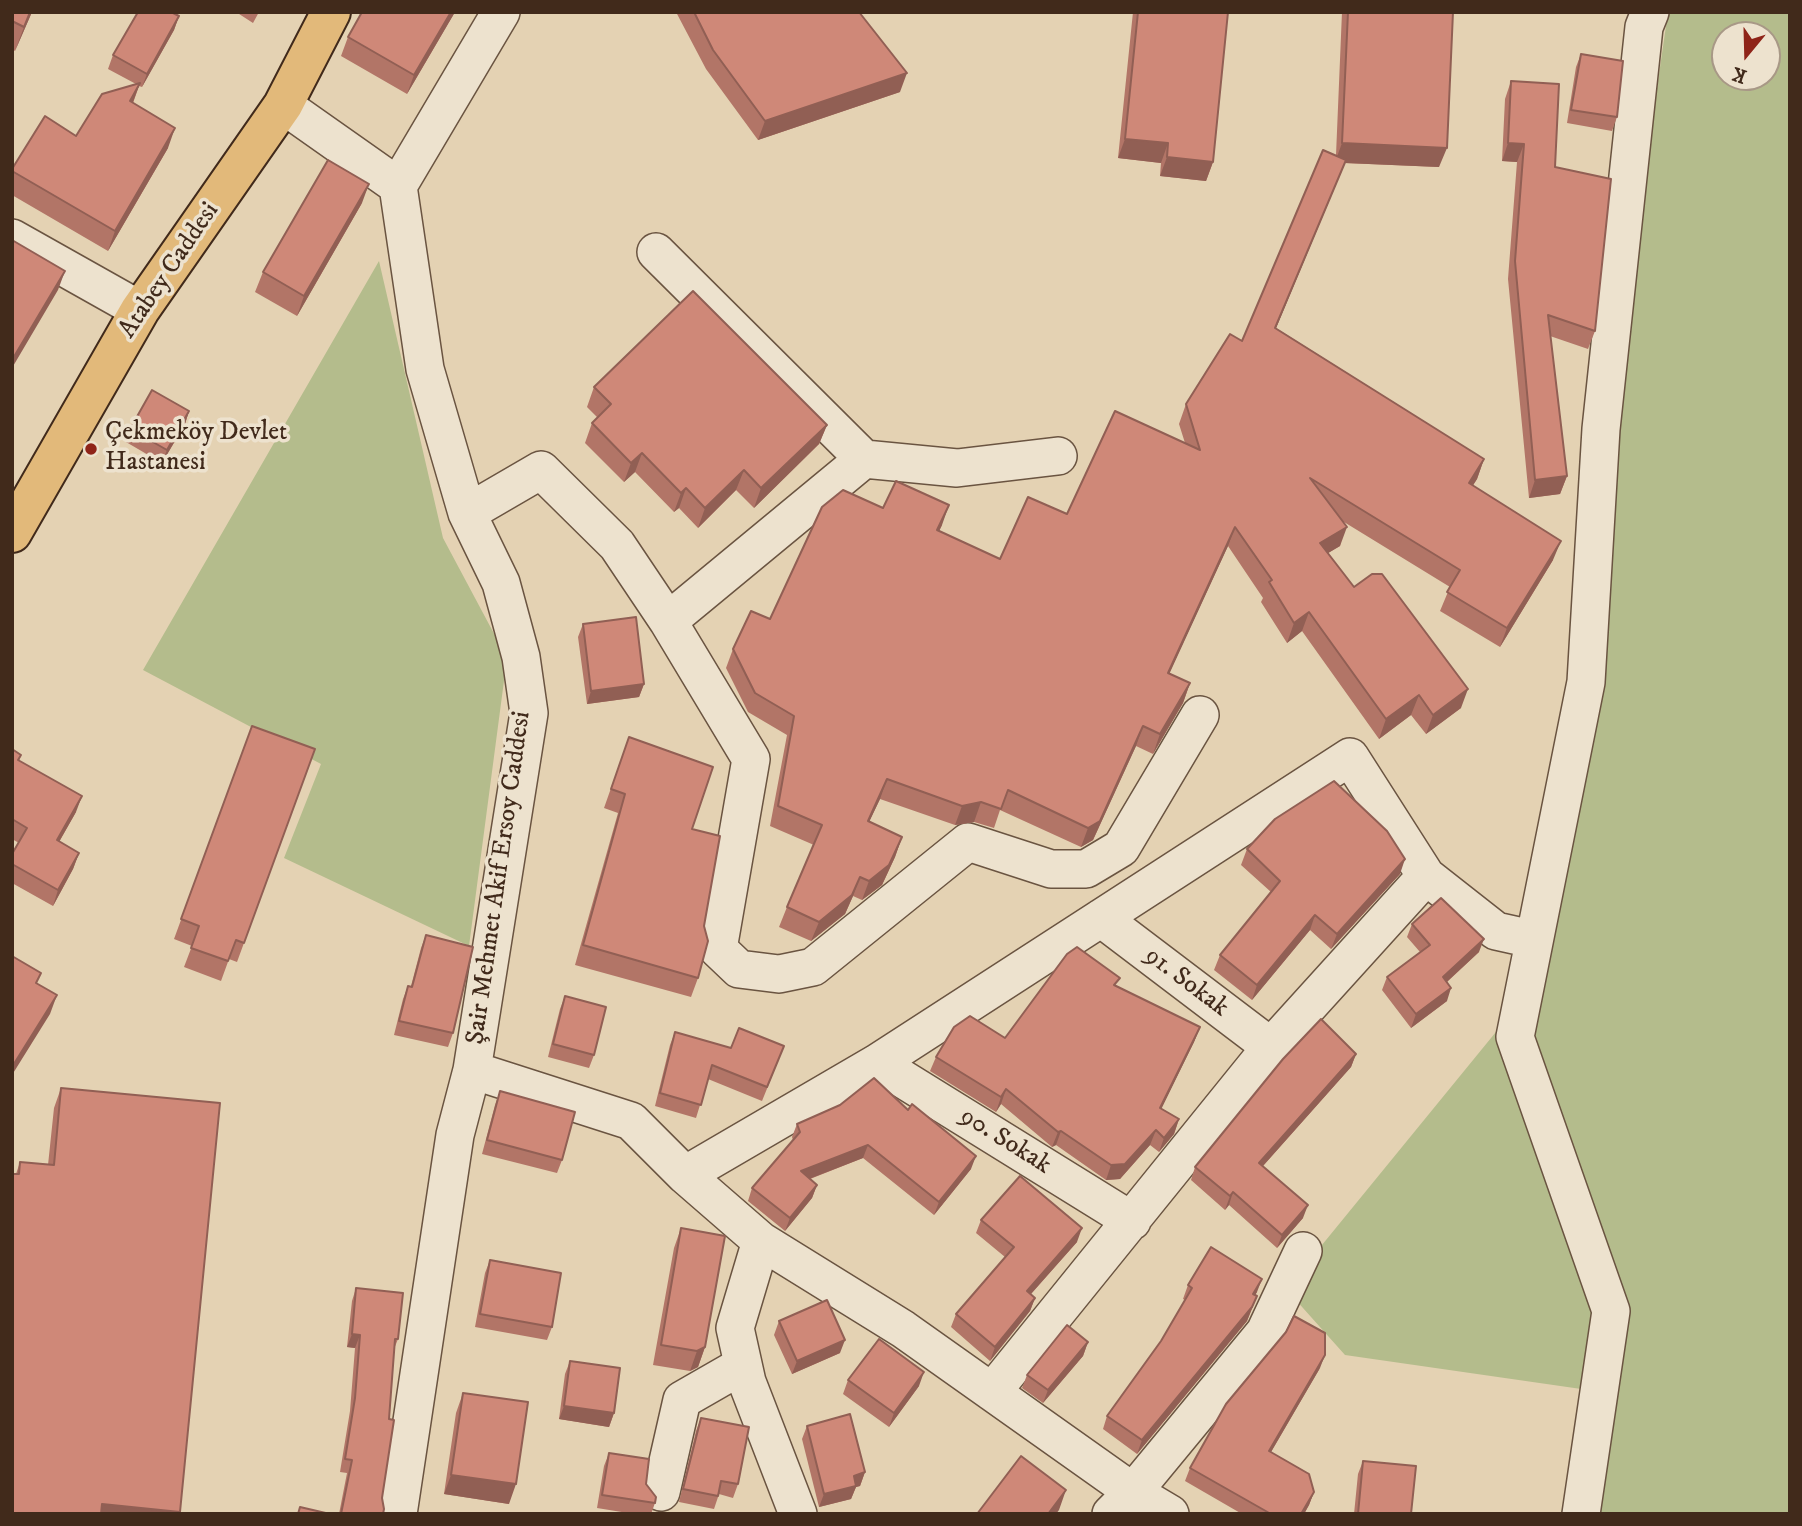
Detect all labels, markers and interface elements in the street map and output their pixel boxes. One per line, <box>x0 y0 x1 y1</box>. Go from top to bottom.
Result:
north arrow <box>1711 21 1781 91</box>
text: K <box>1730 61 1750 87</box>
street label: Atabey Caddesi <box>113 197 227 345</box>
place label: Çekmeköy Devlet Hastanesi <box>105 418 287 480</box>
marker: Çekmeköy Devlet Hastanesi <box>83 441 99 457</box>
street label: Şair Mehmet Akif Ersoy Caddesi <box>461 709 539 1047</box>
street label: 91. Sokak <box>1138 941 1234 1025</box>
street label: 90. Sokak <box>954 1102 1056 1182</box>

